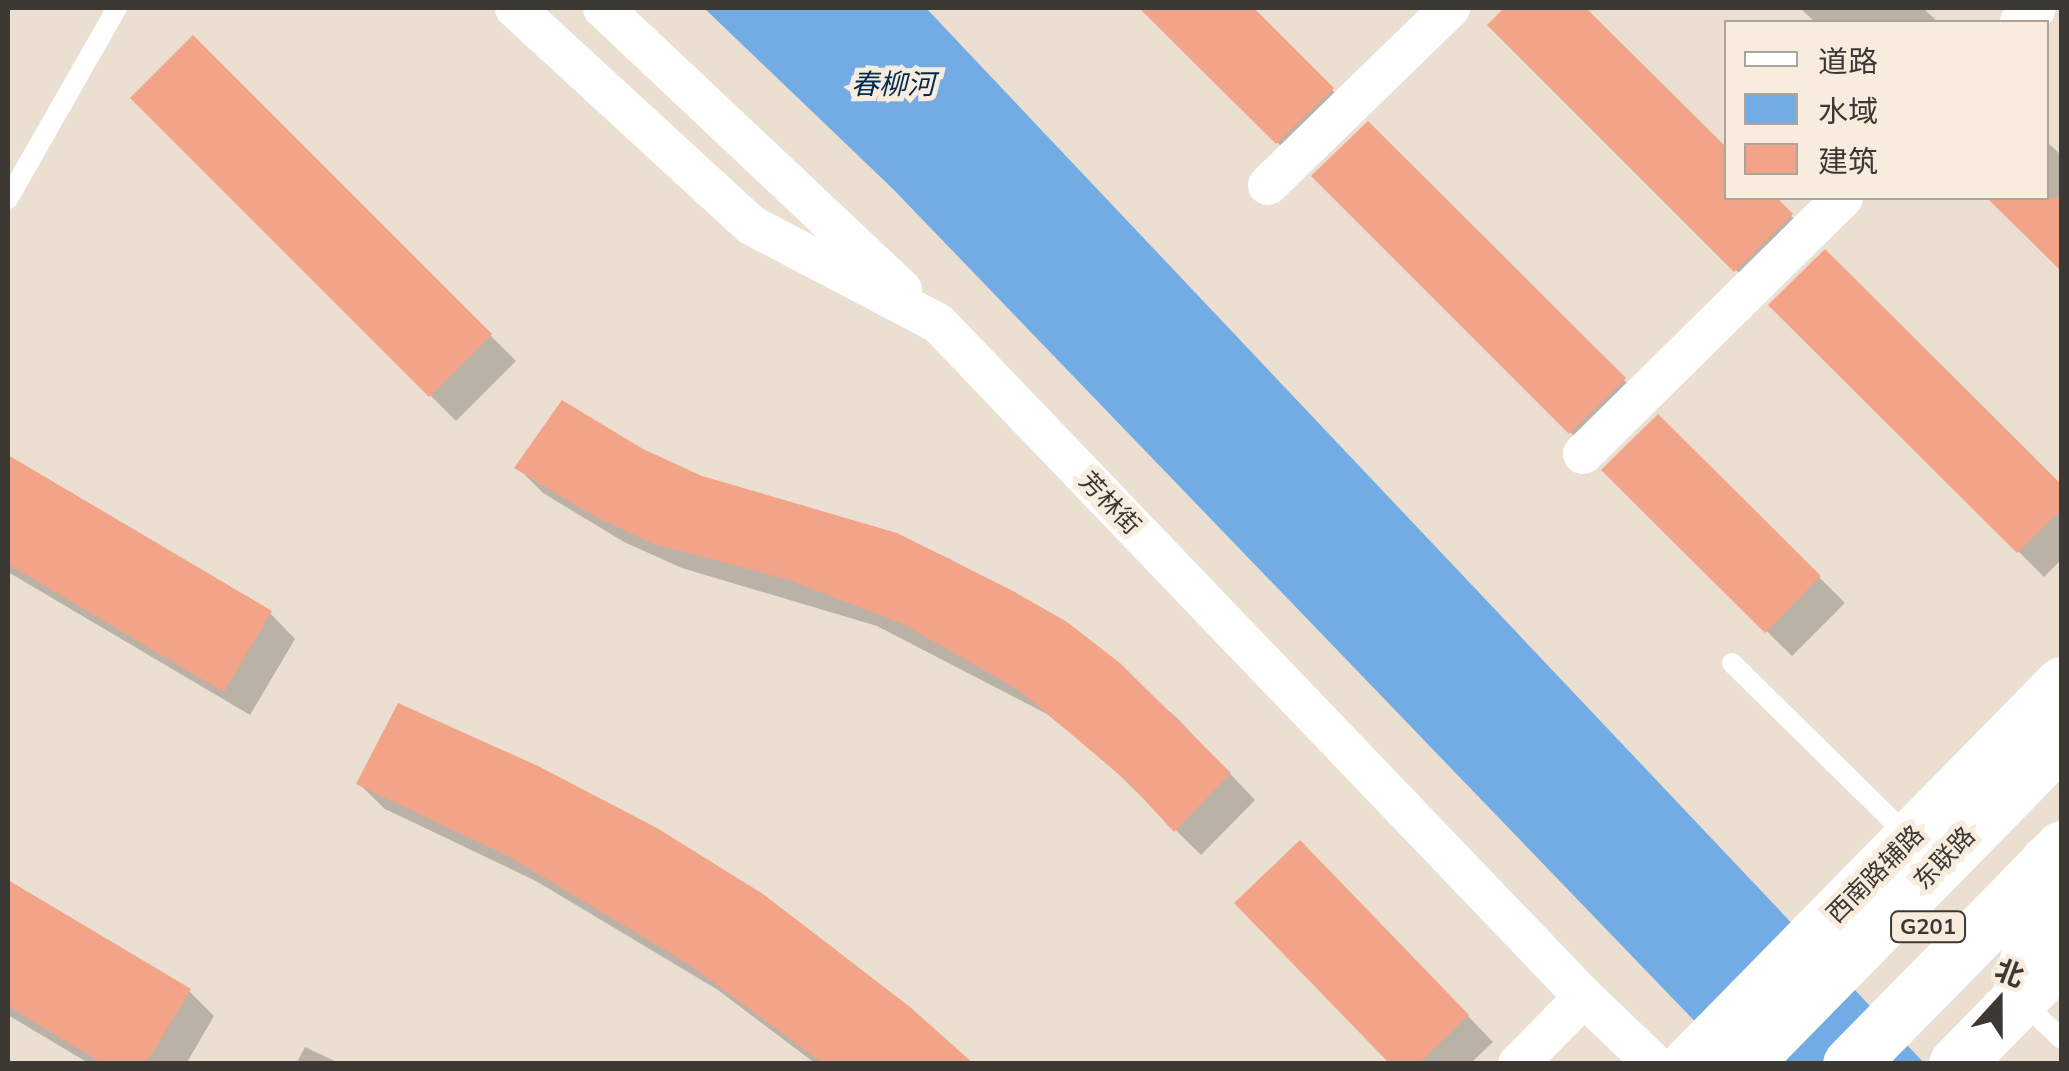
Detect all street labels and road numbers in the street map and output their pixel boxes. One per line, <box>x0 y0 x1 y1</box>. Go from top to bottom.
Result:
street label: 芳林街 <box>1073 466 1147 540</box>
street label: 西南路辅路 <box>1820 819 1930 929</box>
street label: 东联路 <box>1907 821 1981 895</box>
road number: G201 <box>1888 910 1968 944</box>

